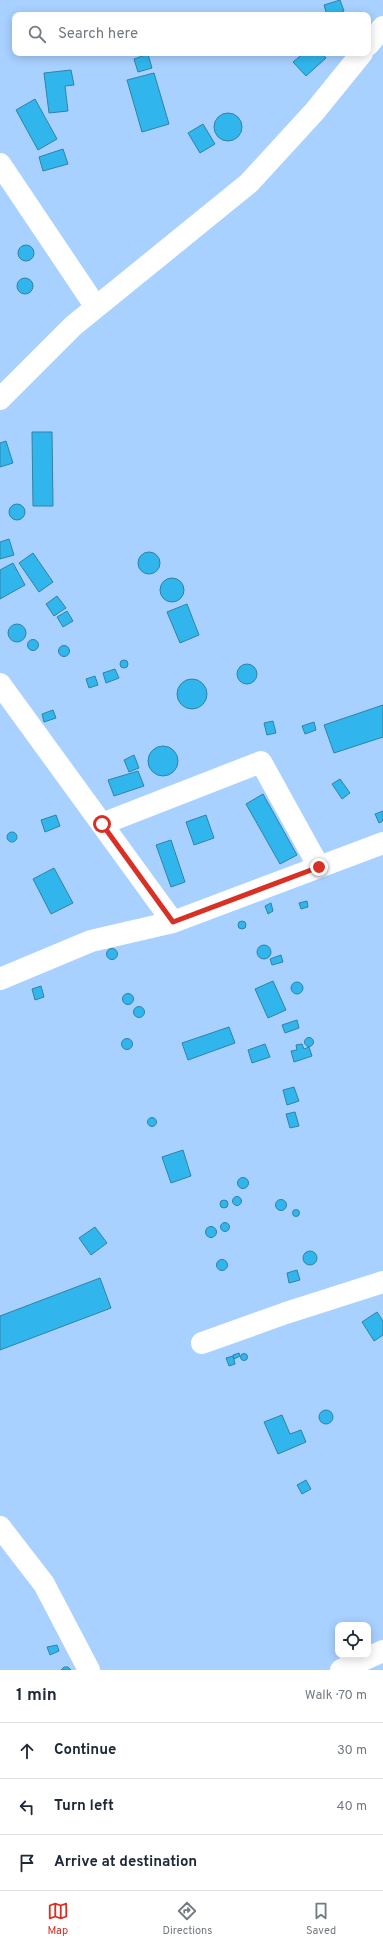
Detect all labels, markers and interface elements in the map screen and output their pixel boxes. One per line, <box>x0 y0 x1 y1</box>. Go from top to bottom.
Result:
search box <box>12 12 371 56</box>
icon: search <box>26 23 48 45</box>
text: Search here <box>58 25 138 44</box>
route start <box>93 815 111 833</box>
route end <box>310 858 328 876</box>
map controls <box>335 1622 371 1658</box>
button: locate <box>335 1622 371 1658</box>
text: 1 min <box>16 1685 57 1707</box>
text: Walk · 70 m <box>305 1688 367 1704</box>
icon: ahead <box>16 1740 38 1762</box>
text: Continue <box>54 1741 116 1760</box>
text: 30 m <box>337 1743 367 1759</box>
icon: left <box>16 1796 38 1818</box>
text: Turn left <box>54 1797 114 1816</box>
text: 40 m <box>337 1799 367 1815</box>
icon: arrive <box>16 1852 38 1874</box>
text: Arrive at destination <box>54 1853 197 1872</box>
tab: Map <box>47 1900 69 1938</box>
tab: Directions <box>162 1900 212 1938</box>
tab: Saved <box>306 1900 336 1938</box>

